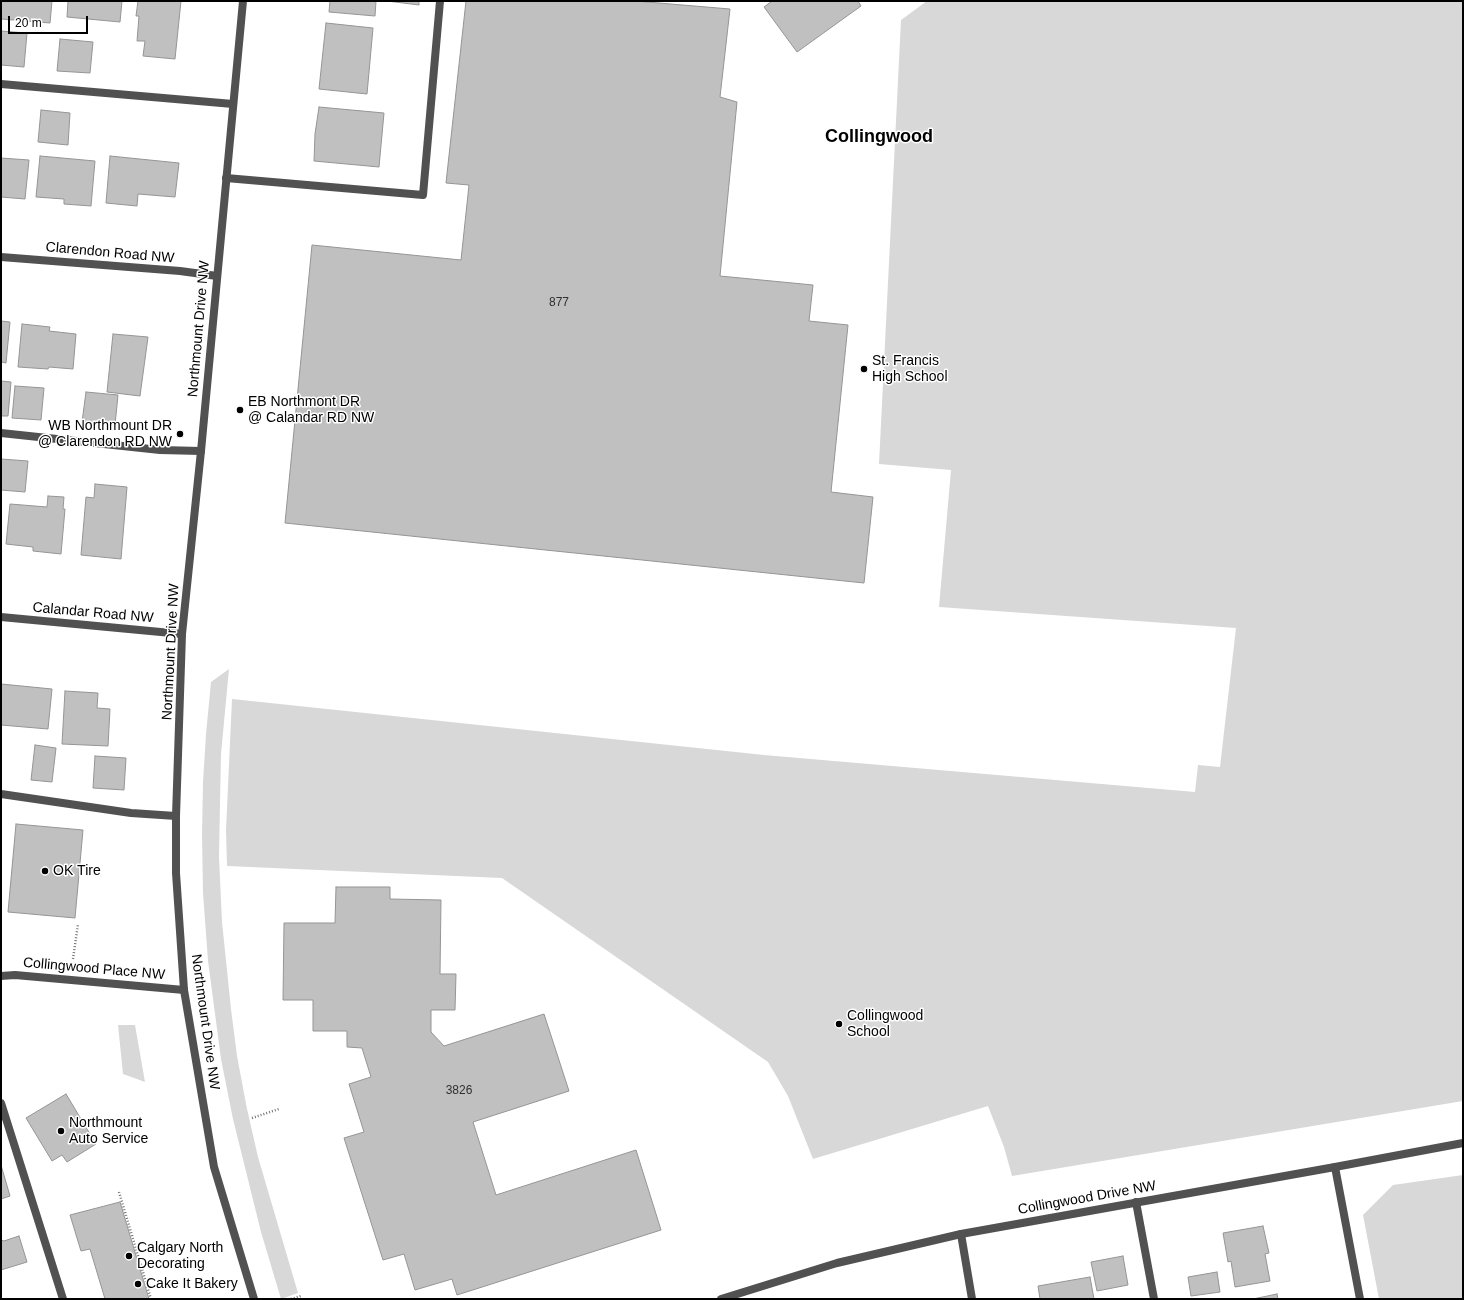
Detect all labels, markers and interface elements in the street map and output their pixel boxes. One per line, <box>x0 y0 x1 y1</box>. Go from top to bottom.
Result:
scale bar <box>10 8 90 34</box>
text: 20 m <box>15 16 42 30</box>
district label: Collingwood <box>825 126 933 148</box>
street label: Clarendon Road NW <box>45 239 175 267</box>
street label: Northmount Drive NW <box>185 260 213 398</box>
house number: 877 <box>549 296 569 310</box>
place label: St. Francis High School <box>872 353 947 386</box>
marker: St. Francis High School <box>859 364 869 374</box>
place label: EB Northmont DR @ Calandar RD NW <box>248 394 374 426</box>
marker: EB Northmont DR @ Calandar RD NW <box>235 405 245 415</box>
place label: WB Northmount DR @ Clarendon RD NW <box>38 418 172 450</box>
marker: WB Northmount DR @ Clarendon RD NW <box>175 429 185 439</box>
street label: Northmount Drive NW <box>159 583 183 721</box>
street label: Calandar Road NW <box>32 599 154 627</box>
place label: OK Tire <box>53 863 101 879</box>
marker: OK Tire <box>40 866 50 876</box>
street label: Northmount Drive NW <box>187 953 223 1091</box>
street label: Collingwood Place NW <box>22 954 166 984</box>
place label: Collingwood School <box>847 1008 923 1040</box>
marker: Collingwood School <box>834 1019 844 1029</box>
house number: 3826 <box>446 1084 472 1098</box>
place label: Northmount Auto Service <box>69 1115 148 1148</box>
marker: Northmount Auto Service <box>56 1126 66 1136</box>
street label: Collingwood Drive NW <box>1017 1178 1157 1218</box>
place label: Calgary North Decorating <box>137 1240 223 1272</box>
marker: Calgary North Decorating <box>124 1251 134 1261</box>
place label: Cake It Bakery <box>146 1276 238 1292</box>
marker: Cake It Bakery <box>133 1279 143 1289</box>

